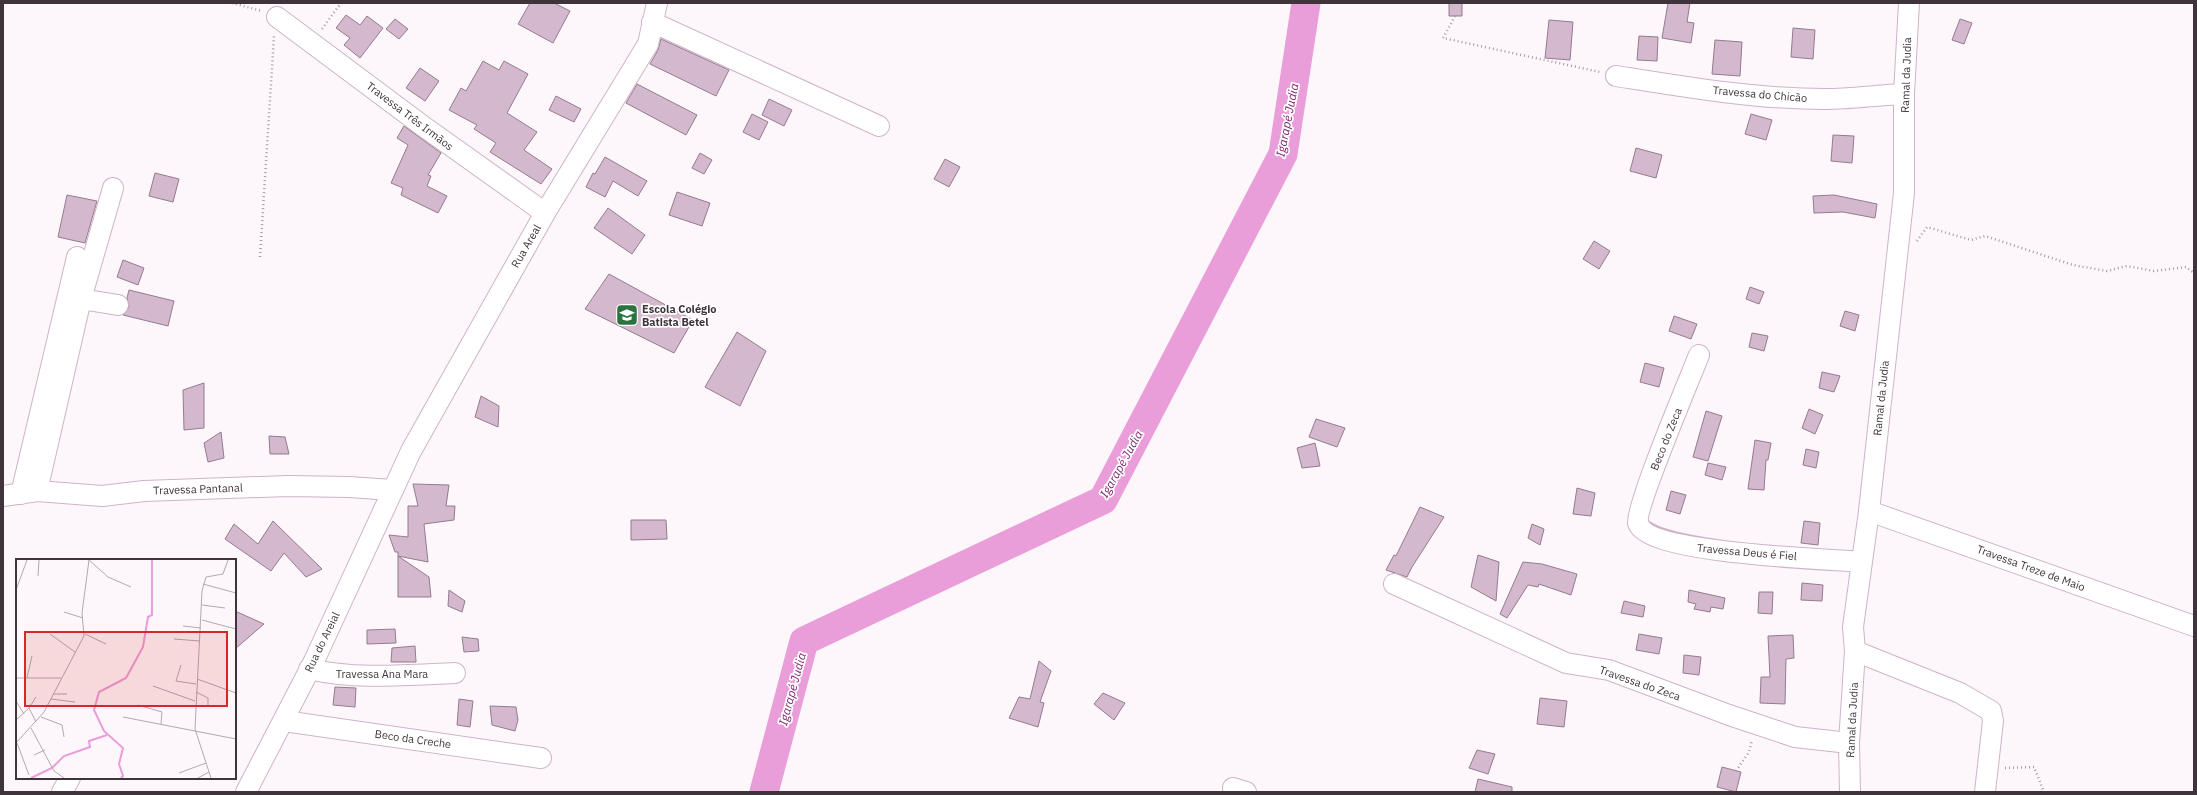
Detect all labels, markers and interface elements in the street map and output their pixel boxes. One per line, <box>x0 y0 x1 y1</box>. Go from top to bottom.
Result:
street label: Ramal da Judia <box>1898 37 1914 113</box>
street label: Travessa Três Irmãos <box>364 79 456 153</box>
water label: Igarapé Judia <box>1273 82 1301 158</box>
street label: Travessa do Chicão <box>1712 83 1808 105</box>
street label: Rua Areal <box>508 222 544 270</box>
school or university icon: Escola Colégio Batista Betel <box>614 302 640 328</box>
place label: Escola Colégio Batista Betel <box>642 302 717 329</box>
street label: Ramal da Judia <box>1870 360 1892 436</box>
street label: Beco do Zeca <box>1647 406 1685 472</box>
water label: Igarapé Judia <box>1096 428 1146 500</box>
street label: Travessa Pantanal <box>153 480 243 498</box>
street label: Travessa Deus é Fiel <box>1696 541 1798 563</box>
street label: Travessa Treze de Maio <box>1975 542 2087 594</box>
inset map <box>16 559 236 779</box>
street label: Rua do Areial <box>301 609 343 675</box>
water label: Igarapé Judia <box>775 651 809 727</box>
street label: Travessa do Zeca <box>1598 663 1683 703</box>
street label: Travessa Ana Mara <box>336 667 428 681</box>
street label: Ramal da Judia <box>1843 682 1861 758</box>
street label: Beco da Creche <box>374 727 452 751</box>

